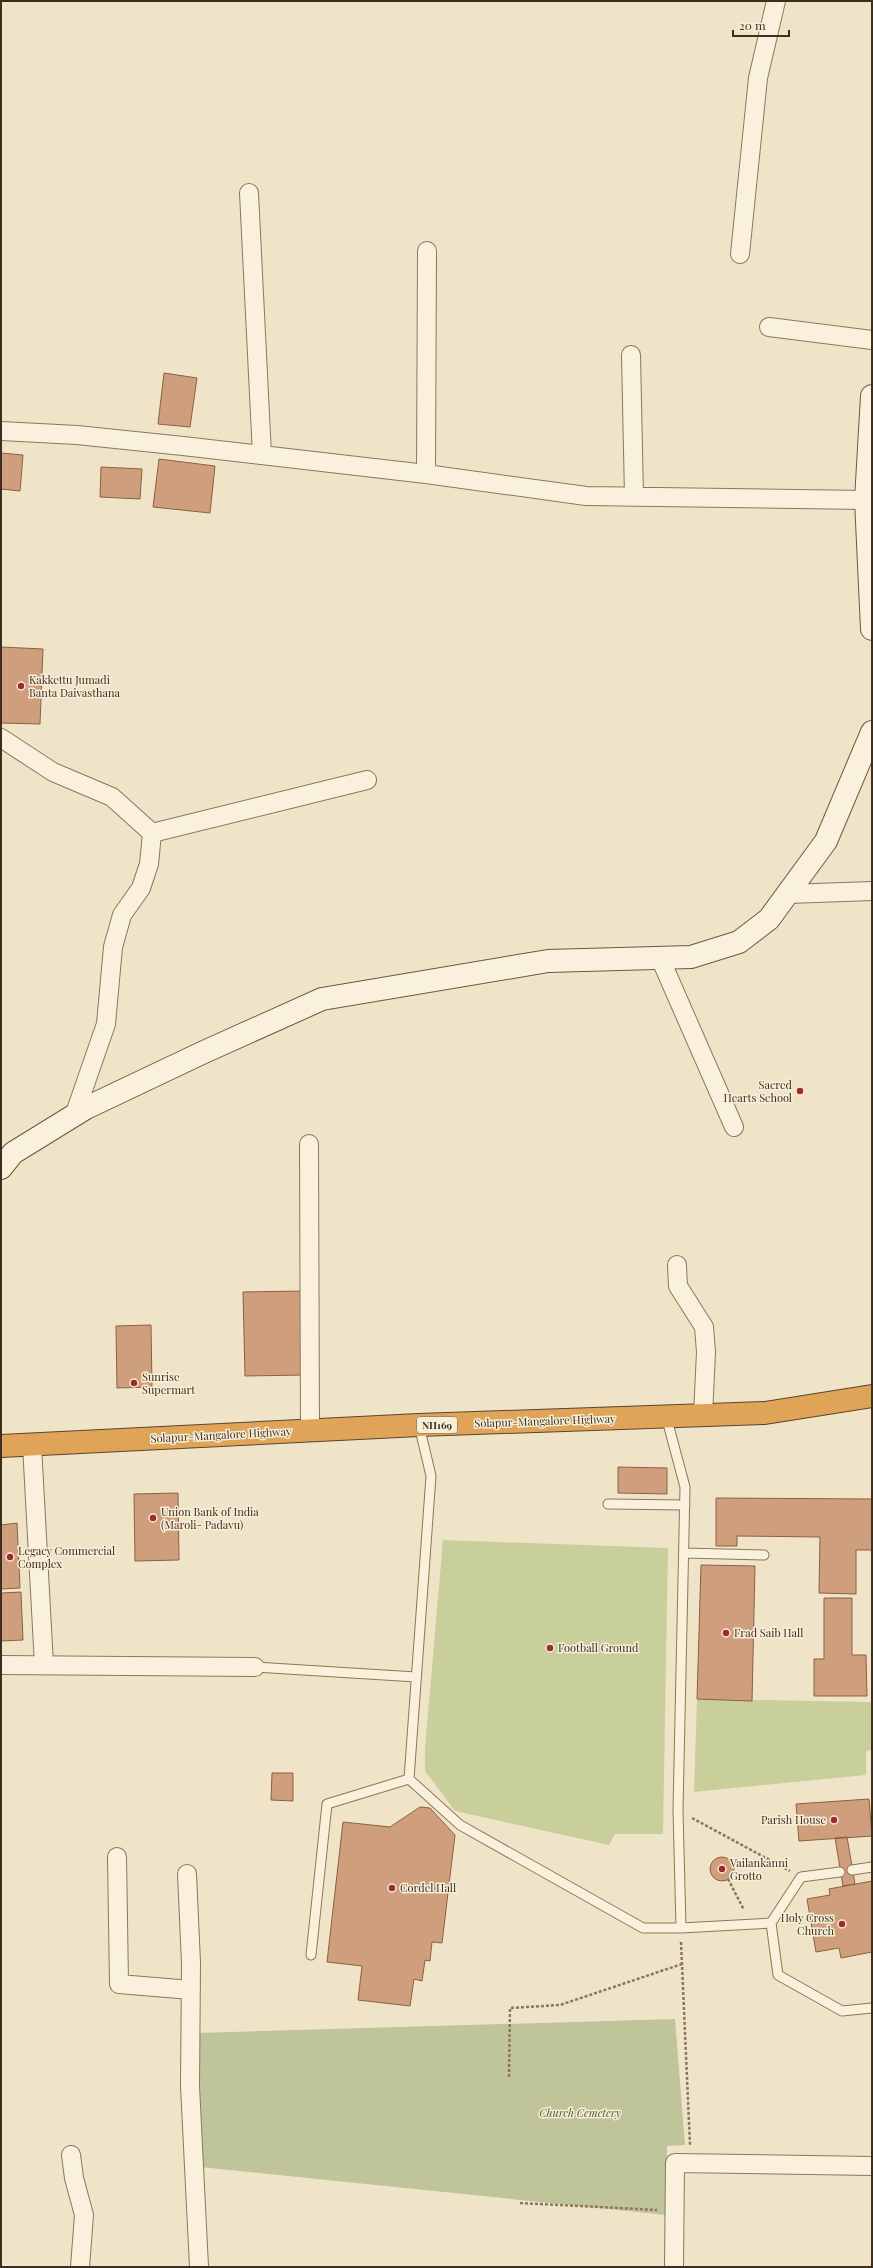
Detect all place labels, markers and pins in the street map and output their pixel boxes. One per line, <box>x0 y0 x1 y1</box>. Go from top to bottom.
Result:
place label: Kakkettu Jumadi Banta Daivasthana <box>29 672 121 700</box>
marker: Kakkettu Jumadi Banta Daivasthana <box>16 681 26 691</box>
place label: Sacred Hearts School <box>724 1077 793 1105</box>
marker: Sacred Hearts School <box>795 1086 805 1096</box>
place label: Sunrise Supermart <box>142 1369 195 1397</box>
marker: Sunrise Supermart <box>129 1378 139 1388</box>
place label: Union Bank of India (Maroli- Padavu) <box>161 1504 259 1532</box>
marker: Union Bank of India (Maroli- Padavu) <box>148 1513 158 1523</box>
place label: Legacy Commercial Complex <box>18 1543 115 1571</box>
marker: Legacy Commercial Complex <box>5 1552 15 1562</box>
place label: Frad Saib Hall <box>734 1625 803 1640</box>
marker: Frad Saib Hall <box>721 1628 731 1638</box>
place label: Football Ground <box>558 1640 639 1655</box>
marker: Football Ground <box>545 1643 555 1653</box>
place label: Parish House <box>761 1812 826 1827</box>
marker: Parish House <box>829 1815 839 1825</box>
place label: Vailankanni Grotto <box>729 1855 788 1883</box>
marker: Vailankanni Grotto <box>717 1864 727 1874</box>
place label: Cordel Hall <box>400 1880 456 1895</box>
marker: Cordel Hall <box>387 1883 397 1893</box>
place label: Holy Cross Church <box>781 1910 835 1938</box>
marker: Holy Cross Church <box>837 1919 847 1929</box>

